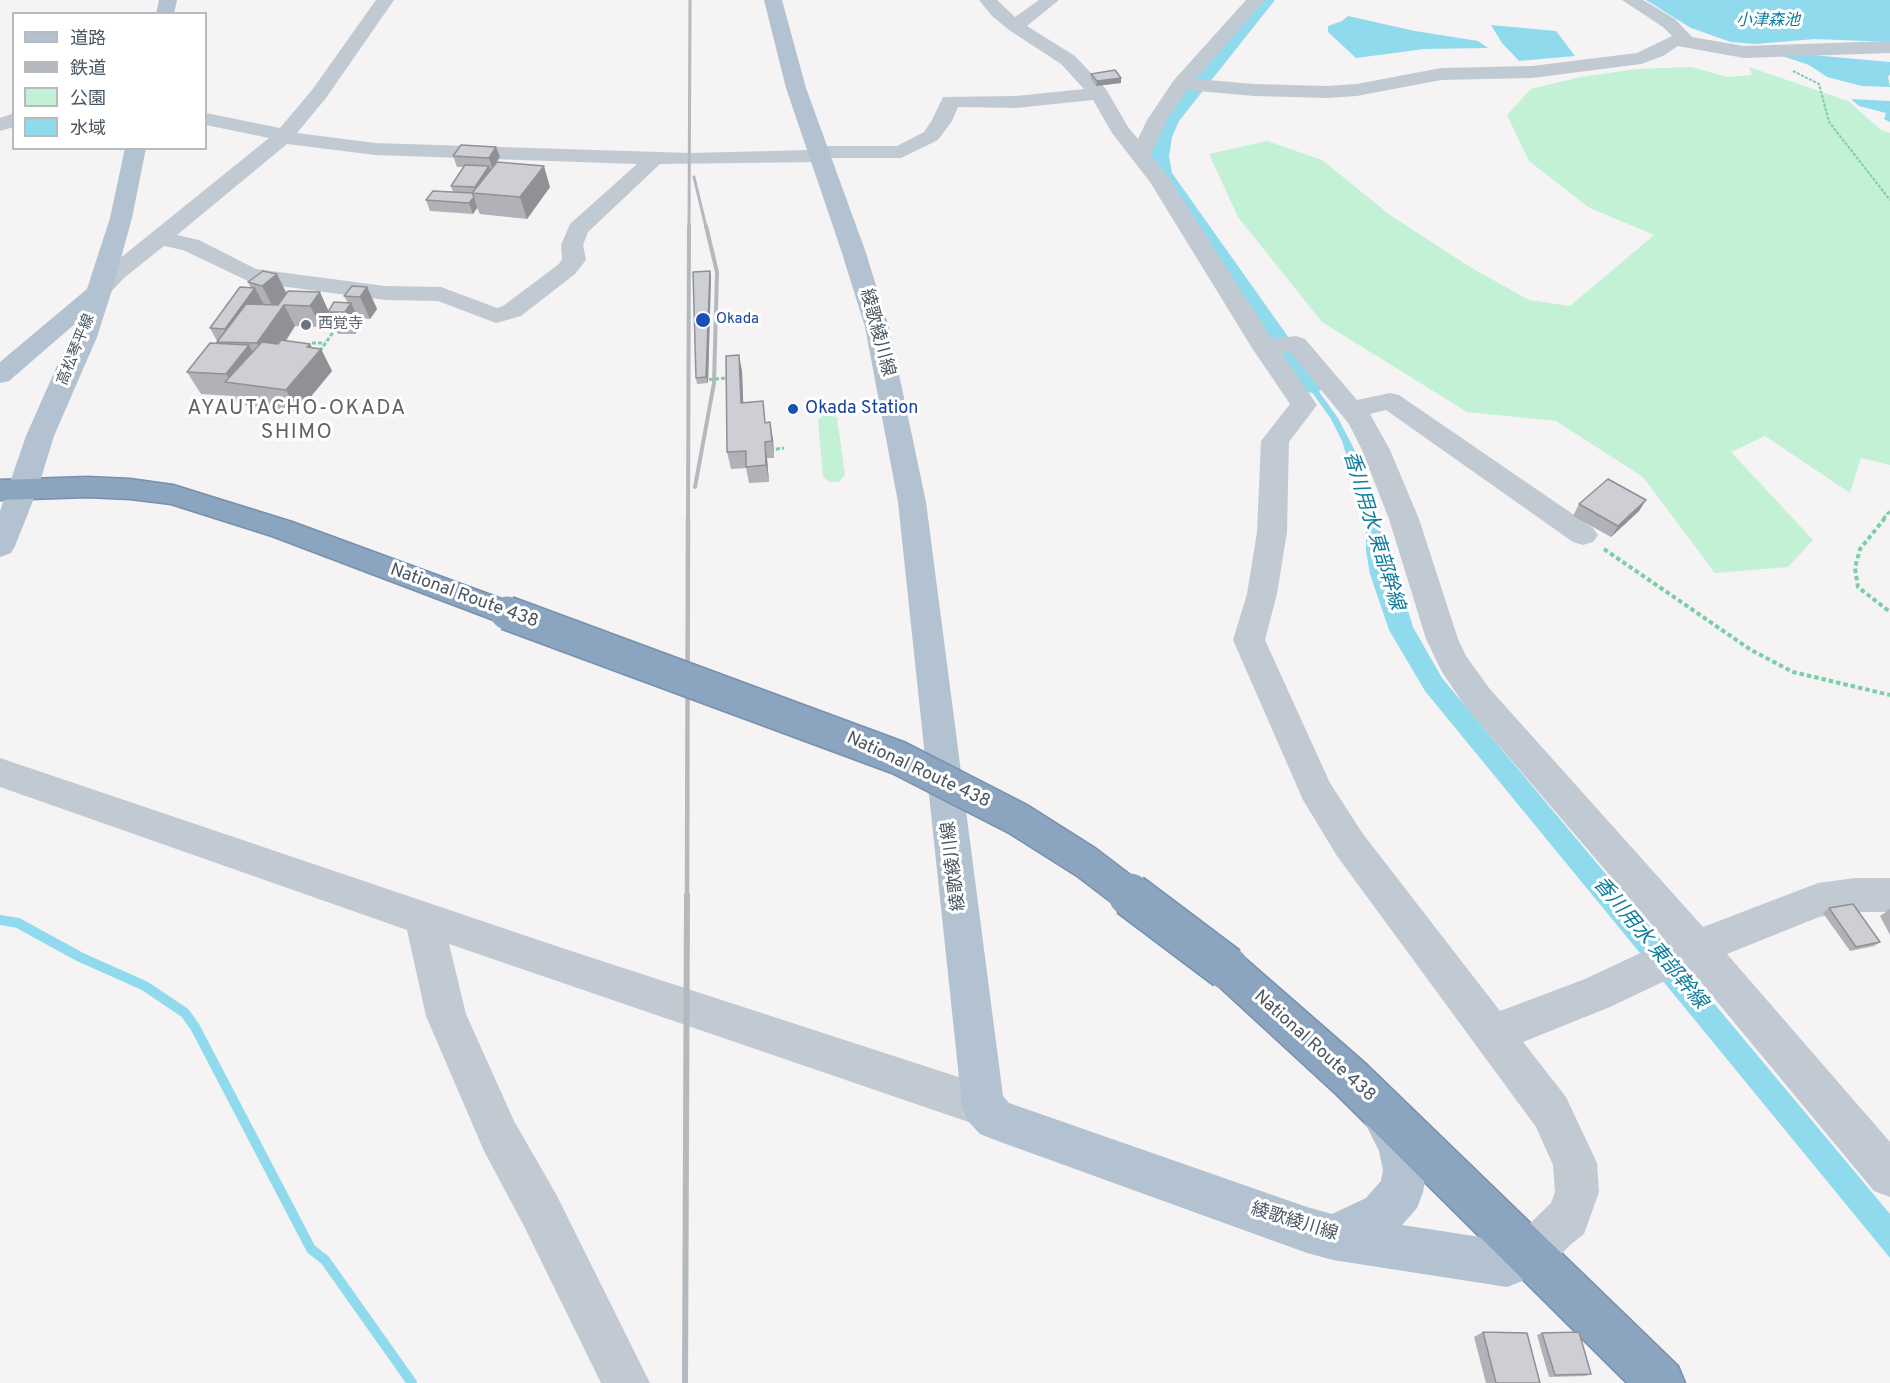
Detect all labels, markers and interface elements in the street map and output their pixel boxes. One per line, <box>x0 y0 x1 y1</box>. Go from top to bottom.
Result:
legend <box>12 12 207 150</box>
water label: 小津森池 <box>1736 12 1800 32</box>
text: 道路 <box>70 28 106 51</box>
text: 鉄道 <box>70 58 106 81</box>
text: 公園 <box>70 88 106 111</box>
text: 水域 <box>70 118 106 141</box>
street label: 綾歌綾川線 <box>854 287 898 379</box>
marker: Okada <box>694 311 712 329</box>
place label: Okada <box>716 311 759 329</box>
street label: 高松琴平線 <box>55 312 99 388</box>
place label: 西覚寺 <box>318 316 363 334</box>
marker: 西覚寺 <box>299 318 313 332</box>
district label: AYAUTACHO-OKADA SHIMO <box>187 397 407 447</box>
place label: Okada Station <box>805 398 918 420</box>
marker: Okada Station <box>786 402 800 416</box>
water label: 香川用水 東部幹線 <box>1336 449 1408 613</box>
street label: National Route 438 <box>387 560 541 634</box>
street label: National Route 438 <box>843 728 993 814</box>
street label: 綾歌綾川線 <box>939 820 971 912</box>
water label: 香川用水 東部幹線 <box>1587 873 1711 1015</box>
street label: National Route 438 <box>1249 987 1379 1107</box>
street label: 綾歌綾川線 <box>1248 1200 1340 1246</box>

